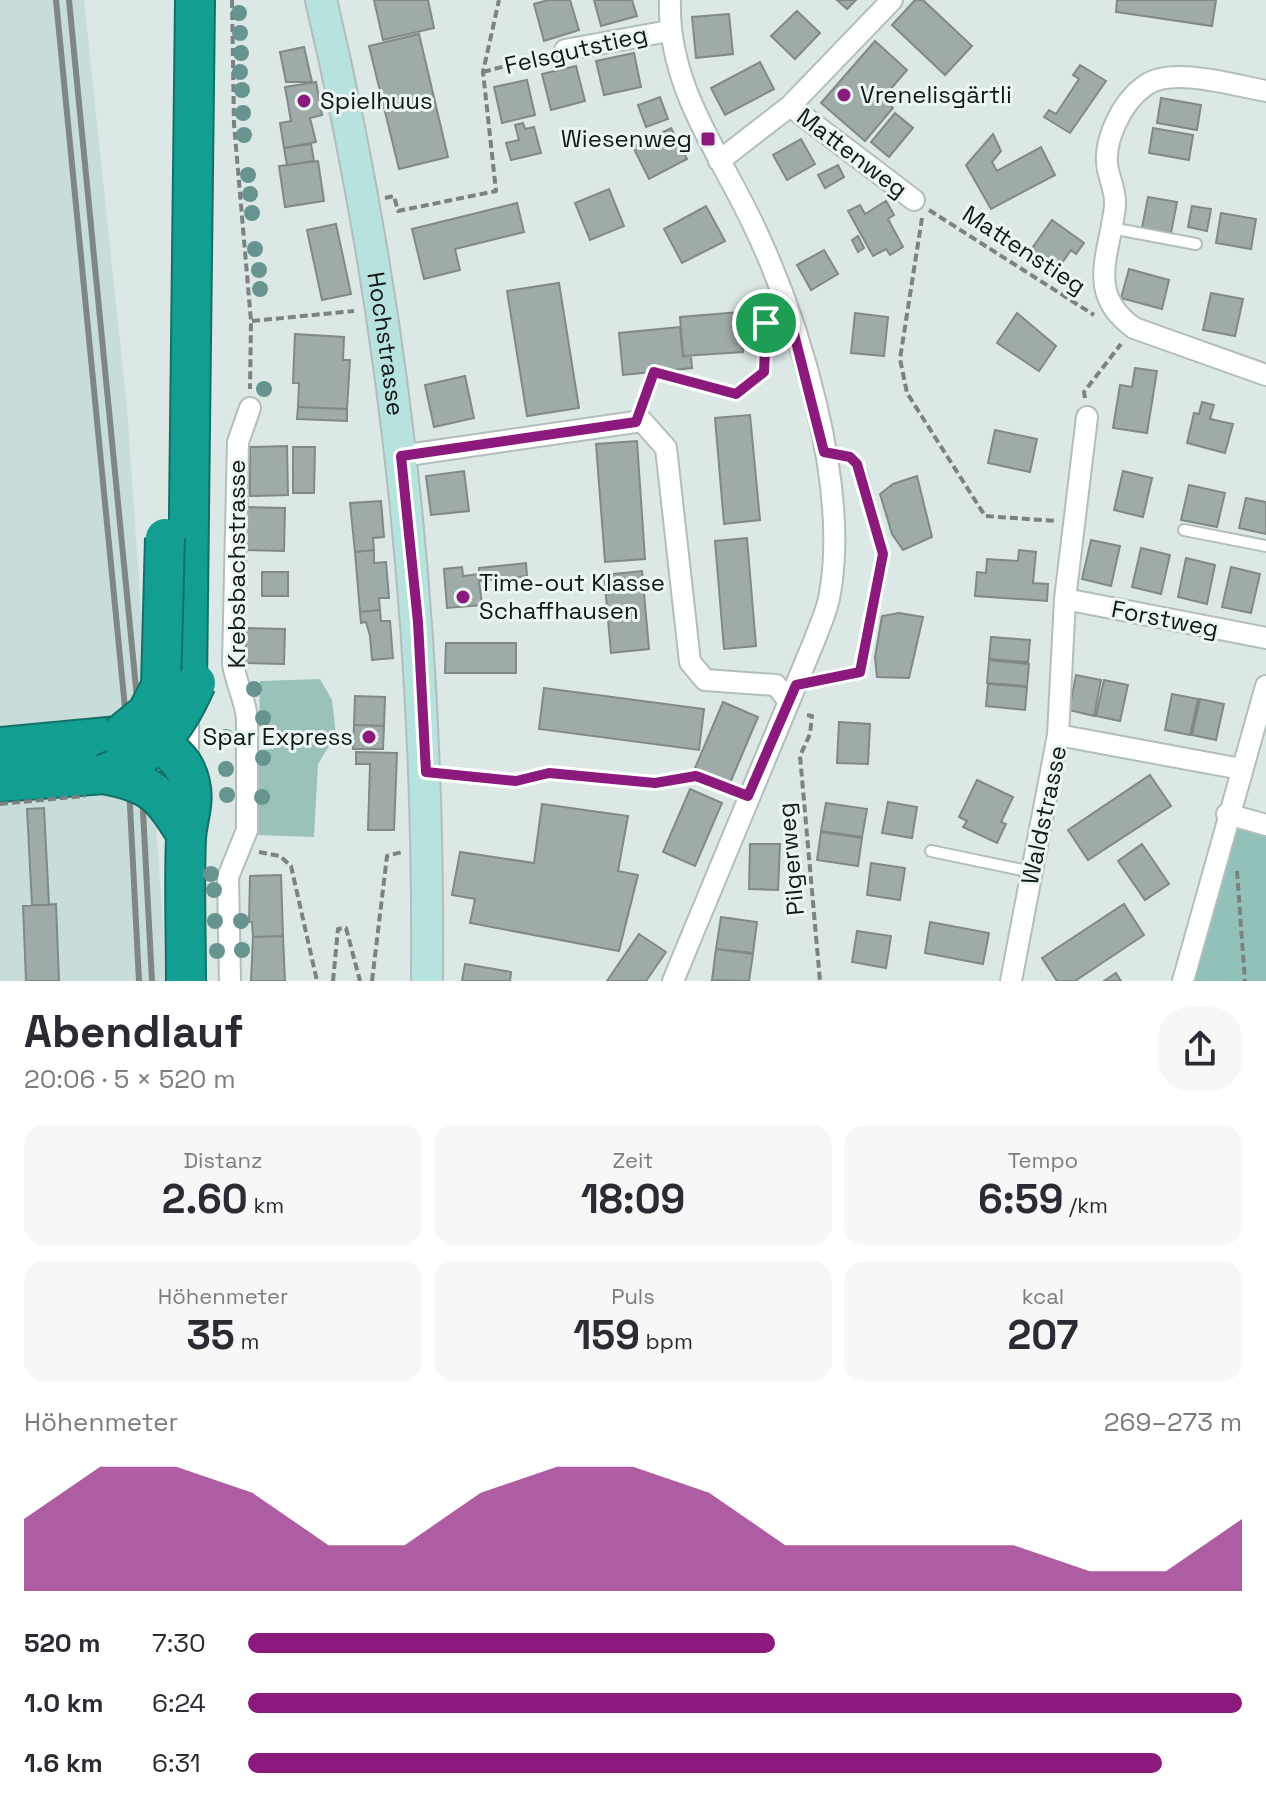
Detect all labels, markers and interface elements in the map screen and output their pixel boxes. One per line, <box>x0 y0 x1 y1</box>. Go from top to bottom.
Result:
street label: Felsgutstieg <box>501 18 650 81</box>
place label: Vrenelisgärtli <box>860 79 1012 110</box>
place label: Spielhuus <box>320 85 433 116</box>
marker: Vrenelisgärtli <box>835 86 853 104</box>
marker: Spielhuus <box>295 92 313 110</box>
street label: Mattenweg <box>791 101 914 204</box>
place label: Wiesenweg <box>561 123 692 154</box>
marker: Wiesenweg <box>699 130 717 148</box>
street label: Mattenstieg <box>957 198 1092 301</box>
street label: Hochstrasse <box>360 270 412 417</box>
pin <box>732 289 800 357</box>
icon: arrive <box>744 301 788 345</box>
street label: Krebsbachstrasse <box>221 460 252 668</box>
place label: Time-out Klasse Schaffhausen <box>479 567 665 626</box>
marker: Time-out Klasse Schaffhausen <box>454 588 472 606</box>
street label: Forstweg <box>1109 593 1221 644</box>
place label: Spar Express <box>202 721 353 752</box>
marker: Spar Express <box>360 728 378 746</box>
street label: Waldstrasse <box>1014 743 1073 887</box>
street label: Pilgerweg <box>770 801 811 917</box>
text: Abendlauf <box>24 1004 243 1060</box>
button: share <box>1158 1007 1242 1091</box>
text: 20:06 · 5 × 520 m <box>24 1062 236 1096</box>
text: Distanz <box>184 1146 262 1174</box>
text: Zeit <box>613 1146 653 1174</box>
text: Tempo <box>1008 1146 1078 1174</box>
text: 2.60 <box>162 1174 248 1225</box>
text: 18:09 <box>581 1174 685 1225</box>
text: 6:59 <box>978 1174 1063 1225</box>
text: km <box>248 1191 284 1219</box>
text: /km <box>1063 1191 1108 1219</box>
text: Höhenmeter <box>158 1282 288 1310</box>
text: Puls <box>611 1282 655 1310</box>
text: kcal <box>1022 1282 1064 1310</box>
text: 35 <box>187 1310 235 1361</box>
text: 159 <box>573 1310 640 1361</box>
text: 207 <box>1007 1310 1079 1361</box>
text: m <box>235 1327 259 1355</box>
text: bpm <box>640 1327 693 1355</box>
text: Höhenmeter <box>24 1405 178 1439</box>
text: 269–273 m <box>1104 1405 1242 1439</box>
text: 520 m <box>24 1626 101 1660</box>
text: 7:30 <box>152 1626 206 1660</box>
text: 1.0 km <box>24 1686 104 1720</box>
text: 6:24 <box>152 1686 206 1720</box>
text: 1.6 km <box>24 1746 103 1780</box>
text: 6:31 <box>152 1746 201 1780</box>

